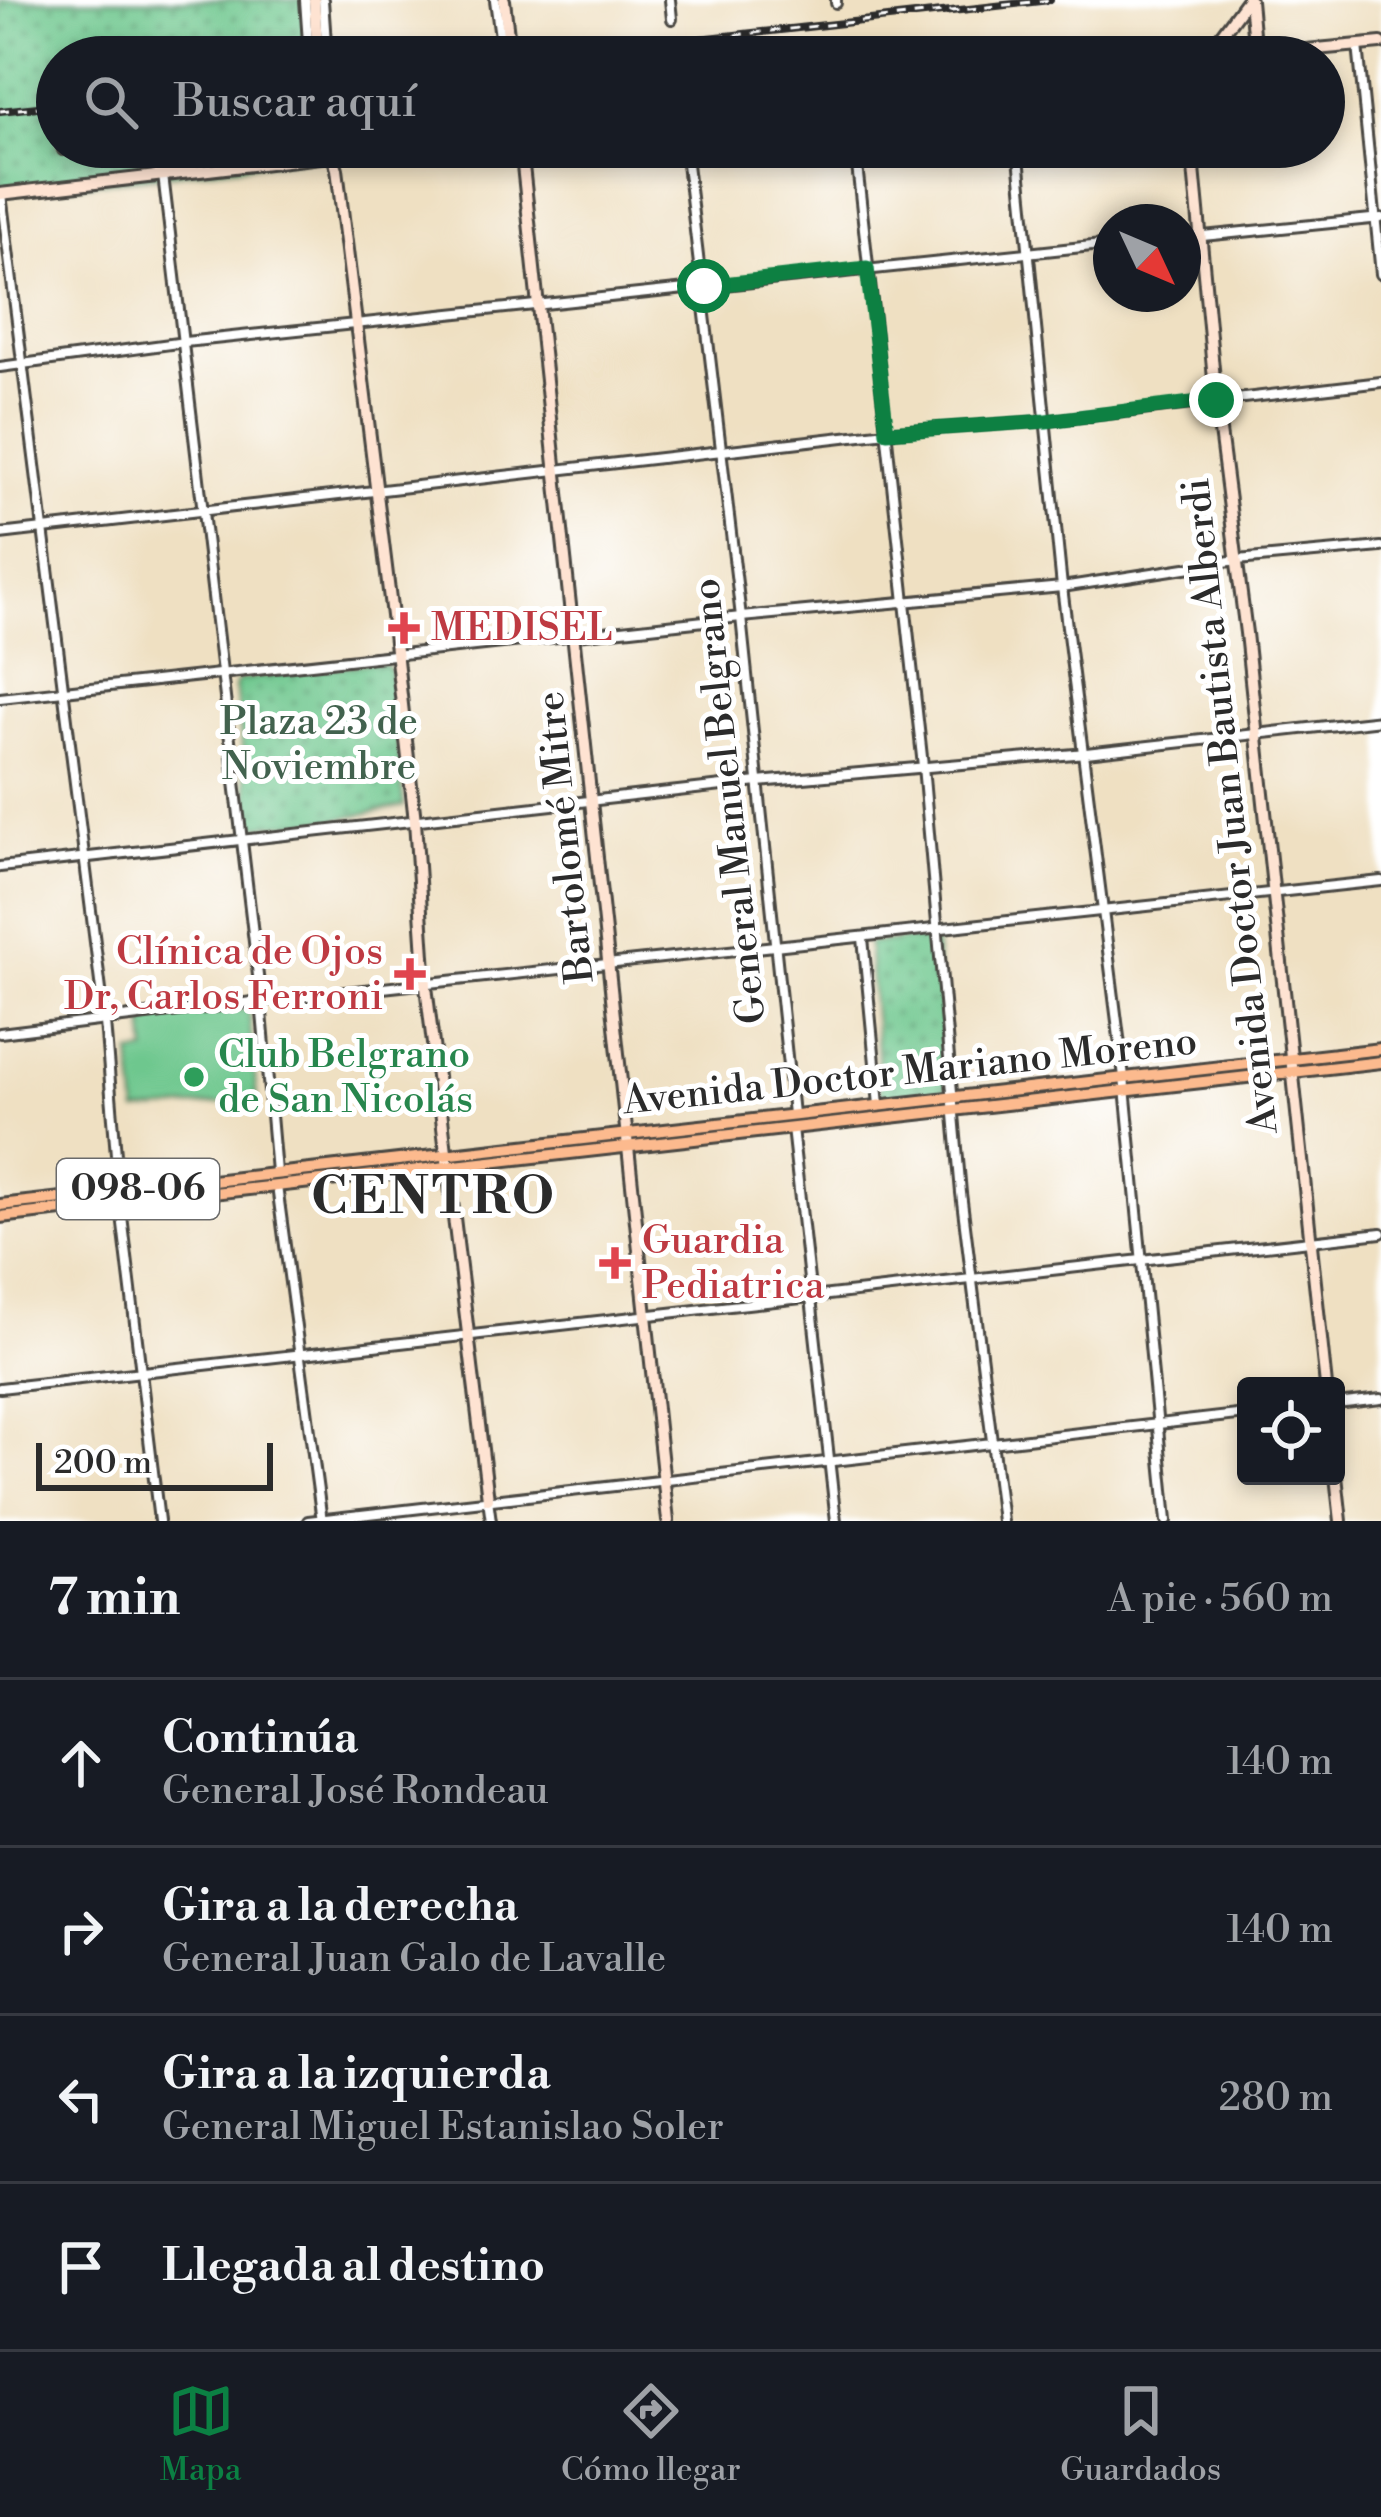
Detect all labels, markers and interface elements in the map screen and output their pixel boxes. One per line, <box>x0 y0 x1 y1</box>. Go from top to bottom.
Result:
search box <box>36 36 1345 168</box>
icon: search <box>78 69 144 135</box>
text: Buscar aquí <box>174 74 416 131</box>
north arrow <box>1093 204 1201 312</box>
route start <box>677 259 731 313</box>
route end <box>1189 373 1243 427</box>
street label: Avenida Doctor Juan Bautista Alberdi <box>1172 476 1290 1137</box>
street label: General Manuel Belgrano <box>682 576 778 1026</box>
place label: MEDISEL <box>431 604 613 653</box>
marker: MEDISEL <box>388 612 420 644</box>
street label: Bartolomé Mitre <box>526 689 606 986</box>
park label: Plaza 23 de Noviembre <box>220 698 418 792</box>
place label: Clínica de Ojos Dr, Carlos Ferroni <box>64 928 383 1022</box>
marker: Clínica de Ojos Dr, Carlos Ferroni <box>394 958 426 990</box>
street label: Avenida Doctor Mariano Moreno <box>620 1017 1199 1127</box>
place label: Club Belgrano de San Nicolás <box>218 1031 473 1125</box>
marker: Club Belgrano de San Nicolás <box>181 1064 207 1090</box>
road number: 098-06 <box>57 1159 219 1219</box>
district label: CENTRO <box>311 1166 557 1230</box>
place label: Guardia Pediatrica <box>642 1217 825 1311</box>
marker: Guardia Pediatrica <box>599 1247 631 1279</box>
map controls <box>1237 1377 1345 1485</box>
button: locate <box>1237 1377 1345 1485</box>
scale bar <box>36 1437 273 1490</box>
text: 200 m <box>54 1443 152 1484</box>
text: 7 min <box>48 1567 180 1631</box>
text: A pie · 560 m <box>1107 1575 1333 1624</box>
text: Continúa <box>162 1710 358 1767</box>
icon: ahead <box>48 1730 114 1796</box>
text: 140 m <box>1226 1738 1333 1787</box>
text: General José Rondeau <box>162 1767 548 1816</box>
text: Gira a la derecha <box>162 1878 518 1935</box>
icon: right <box>48 1898 114 1964</box>
text: 140 m <box>1226 1906 1333 1955</box>
text: General Juan Galo de Lavalle <box>162 1935 666 1984</box>
text: Gira a la izquierda <box>162 2046 551 2103</box>
icon: left <box>48 2066 114 2132</box>
text: 280 m <box>1219 2074 1333 2123</box>
text: General Miguel Estanislao Soler <box>162 2103 724 2152</box>
icon: arrive <box>48 2234 114 2300</box>
text: Llegada al destino <box>162 2238 545 2295</box>
tab: Mapa <box>160 2378 241 2491</box>
tab: Cómo llegar <box>561 2378 741 2491</box>
tab: Guardados <box>1060 2378 1221 2491</box>

